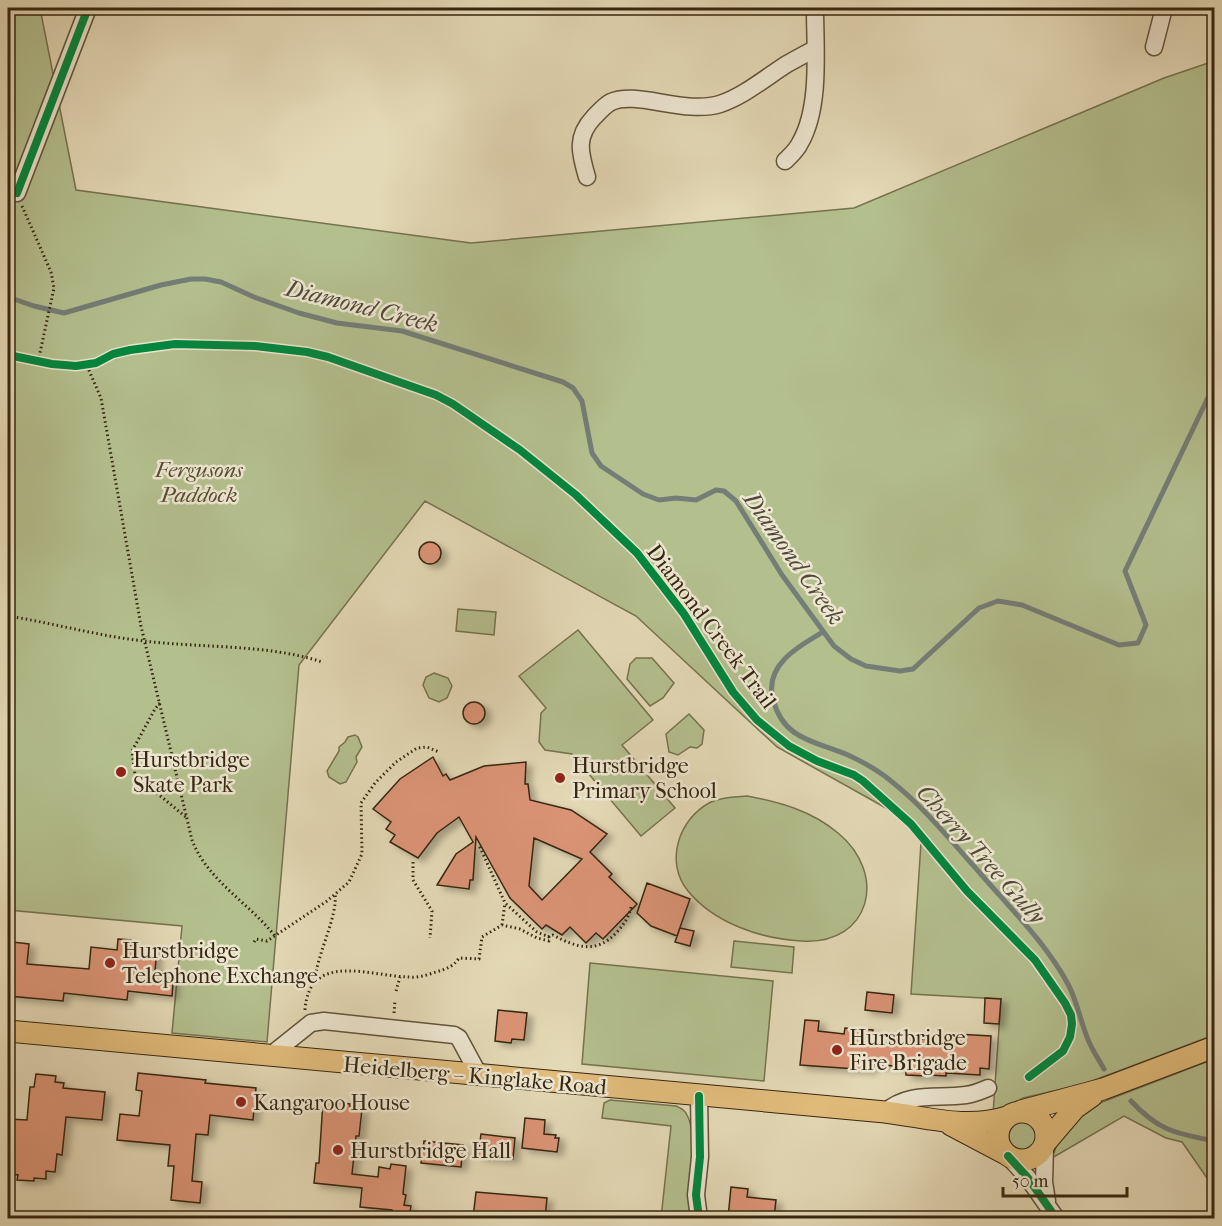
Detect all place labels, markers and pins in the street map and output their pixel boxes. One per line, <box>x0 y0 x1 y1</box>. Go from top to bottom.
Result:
place label: Hurstbridge Skate Park <box>133 747 250 798</box>
place label: Hurstbridge Primary School <box>572 753 717 804</box>
marker: Hurstbridge Skate Park <box>114 765 128 779</box>
marker: Hurstbridge Primary School <box>553 771 567 785</box>
place label: Hurstbridge Telephone Exchange <box>122 938 318 989</box>
marker: Hurstbridge Telephone Exchange <box>103 956 117 970</box>
place label: Hurstbridge Fire Brigade <box>849 1025 967 1076</box>
marker: Hurstbridge Fire Brigade <box>830 1043 844 1057</box>
place label: Kangaroo House <box>253 1090 410 1116</box>
marker: Kangaroo House <box>234 1095 248 1109</box>
place label: Hurstbridge Hall <box>350 1138 511 1164</box>
marker: Hurstbridge Hall <box>331 1143 345 1157</box>

